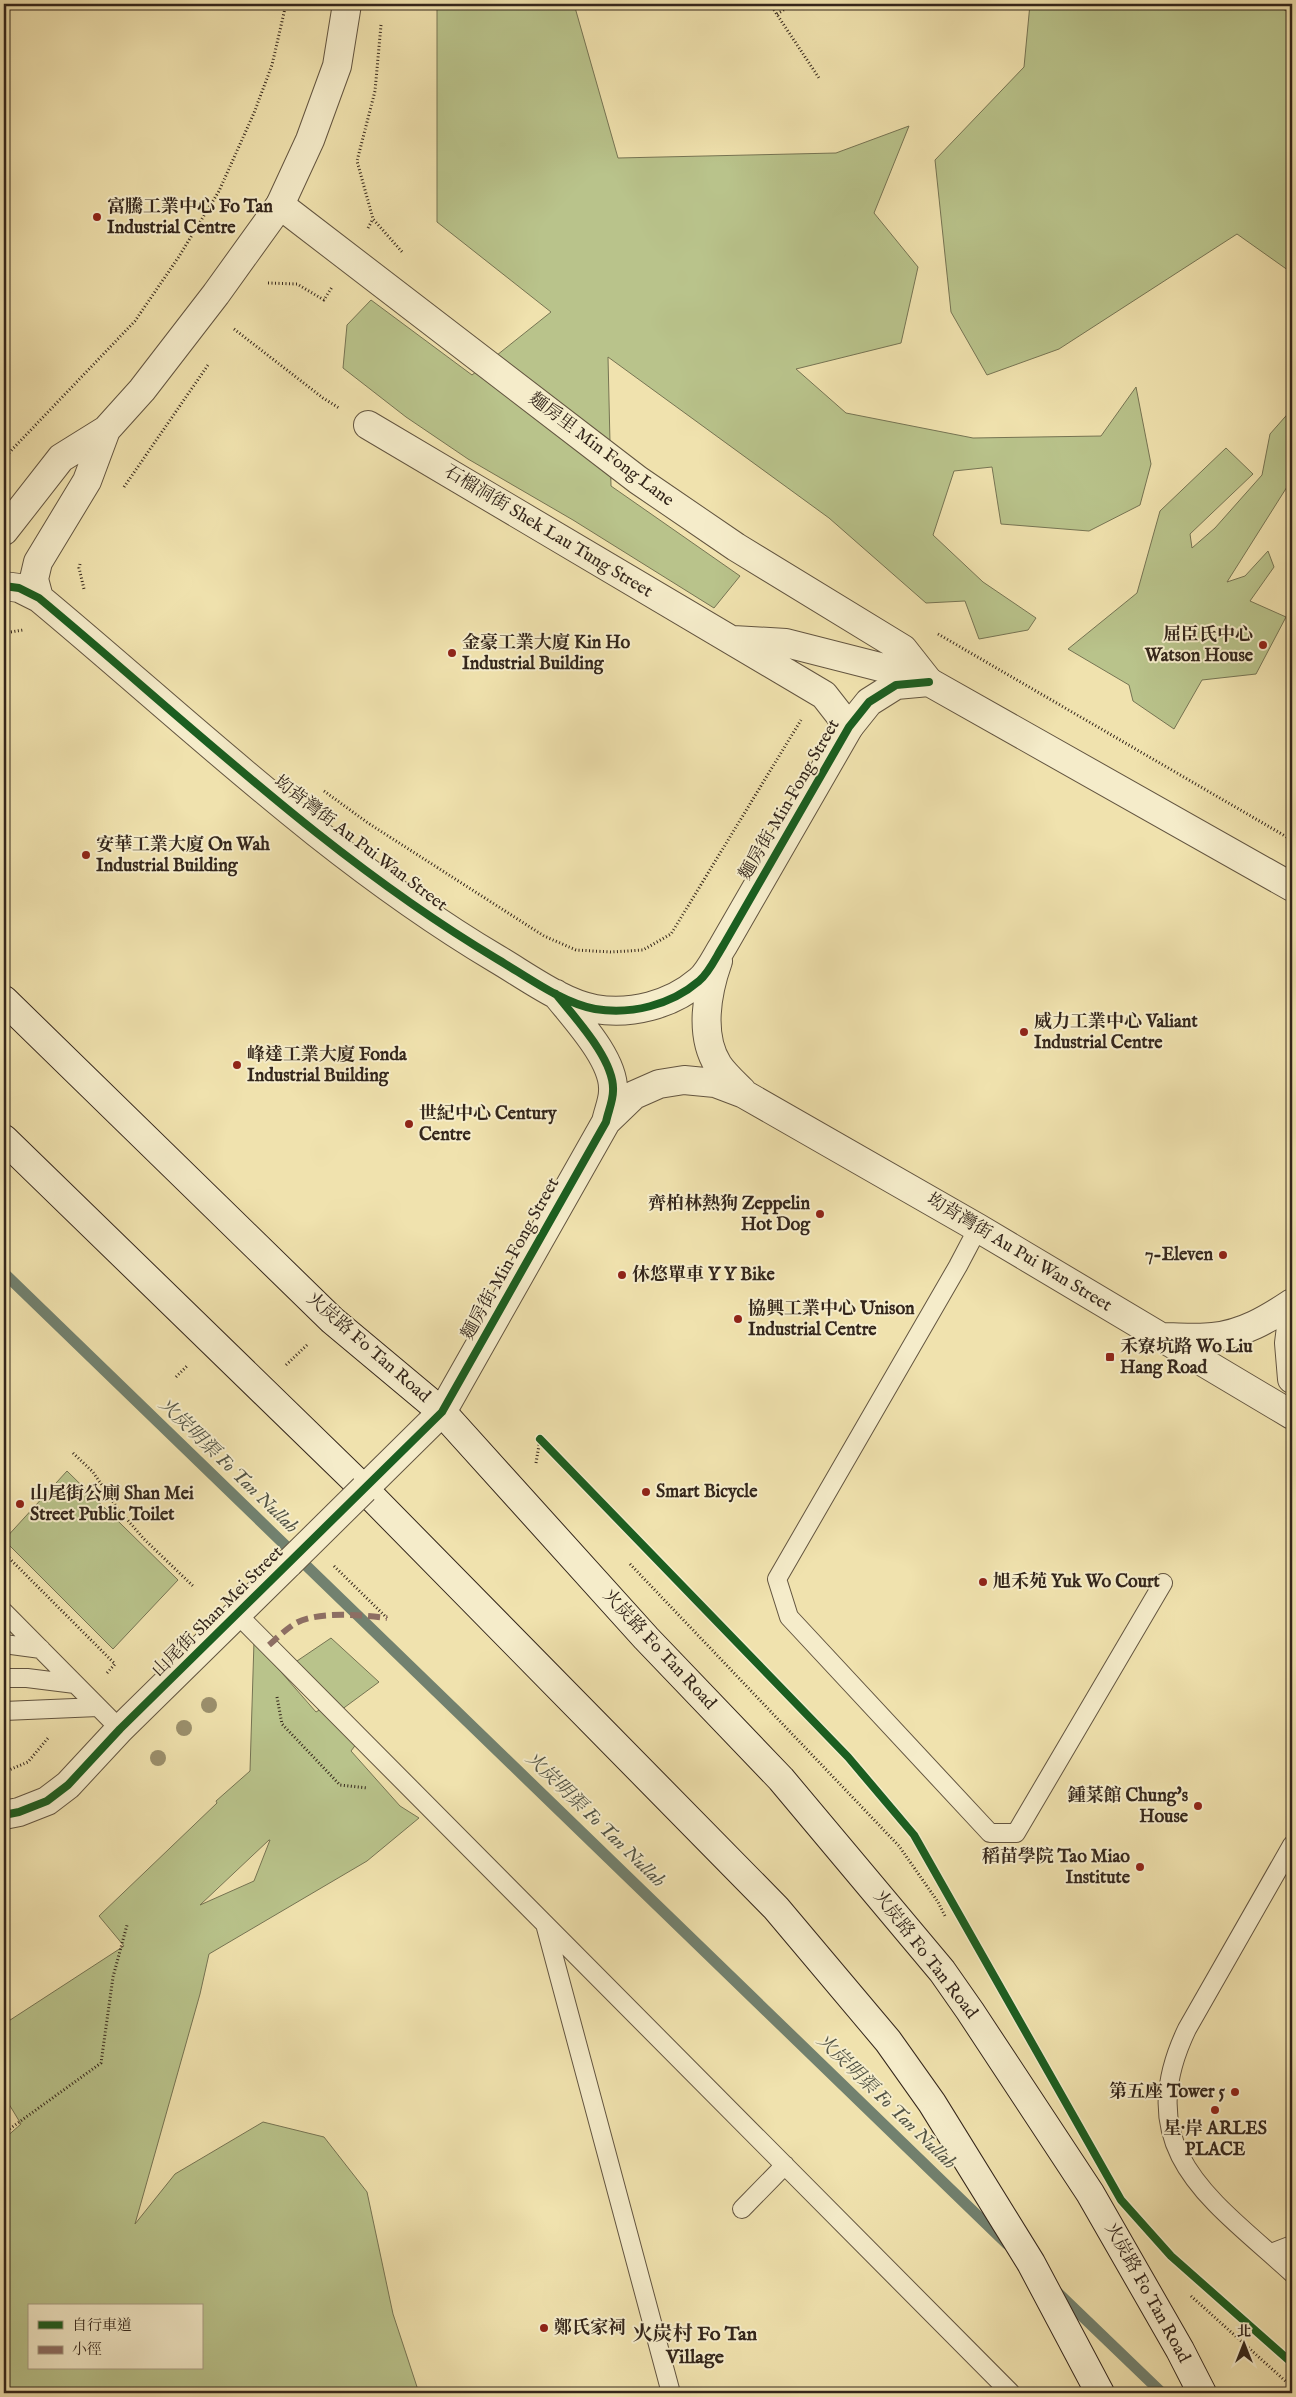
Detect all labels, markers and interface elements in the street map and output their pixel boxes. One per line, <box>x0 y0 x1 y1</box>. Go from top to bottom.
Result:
place label: 富騰工業中心 Fo Tan Industrial Centre <box>107 196 273 240</box>
marker: 富騰工業中心 Fo Tan Industrial Centre <box>91 211 103 223</box>
street label: 麵房里 Min Fong Lane <box>524 388 678 512</box>
street label: 石榴洞街 Shek Lau Tung Street <box>440 461 656 603</box>
place label: 屈臣氏中心 Watson House <box>1144 624 1254 668</box>
place label: 金豪工業大廈 Kin Ho Industrial Building <box>462 632 630 676</box>
marker: 屈臣氏中心 Watson House <box>1257 639 1269 651</box>
marker: 金豪工業大廈 Kin Ho Industrial Building <box>446 647 458 659</box>
street label: 麵房街 Min Fong Street <box>735 715 845 885</box>
street label: 㘭背灣街 Au Pui Wan Street <box>268 771 452 917</box>
place label: 安華工業大廈 On Wah Industrial Building <box>96 834 270 878</box>
marker: 安華工業大廈 On Wah Industrial Building <box>80 849 92 861</box>
place label: 威力工業中心 Valiant Industrial Centre <box>1034 1011 1198 1055</box>
marker: 威力工業中心 Valiant Industrial Centre <box>1018 1026 1030 1038</box>
place label: 峰達工業大廈 Fonda Industrial Building <box>247 1044 408 1088</box>
marker: 峰達工業大廈 Fonda Industrial Building <box>231 1059 243 1071</box>
place label: 世紀中心 Century Centre <box>419 1103 558 1147</box>
marker: 世紀中心 Century Centre <box>403 1118 415 1130</box>
street label: 麵房街 Min Fong Street <box>457 1174 565 1344</box>
street label: 㘭背灣街 Au Pui Wan Street <box>922 1189 1116 1317</box>
place label: 齊柏林熱狗 Zeppelin Hot Dog <box>648 1193 811 1237</box>
marker: 齊柏林熱狗 Zeppelin Hot Dog <box>814 1208 826 1220</box>
place label: 7-Eleven <box>1145 1244 1213 1267</box>
marker: 7-Eleven <box>1217 1249 1229 1261</box>
place label: 休悠單車 Y Y Bike <box>632 1264 775 1287</box>
marker: 休悠單車 Y Y Bike <box>616 1269 628 1281</box>
street label: 火炭路 Fo Tan Road <box>301 1288 435 1408</box>
place label: 協興工業中心 Unison Industrial Centre <box>748 1298 915 1342</box>
marker: 協興工業中心 Unison Industrial Centre <box>732 1313 744 1325</box>
place label: 禾寮坑路 Wo Liu Hang Road <box>1120 1336 1253 1380</box>
marker: 禾寮坑路 Wo Liu Hang Road <box>1104 1351 1116 1363</box>
water label: 火炭明渠 Fo Tan Nullah <box>153 1393 303 1539</box>
place label: Smart Bicycle <box>656 1481 758 1504</box>
place label: 山尾街公廁 Shan Mei Street Public Toilet <box>30 1483 194 1527</box>
marker: Smart Bicycle <box>640 1486 652 1498</box>
marker: 山尾街公廁 Shan Mei Street Public Toilet <box>14 1498 26 1510</box>
street label: 山尾街 Shan Mei Street <box>147 1541 289 1683</box>
place label: 旭禾苑 Yuk Wo Court <box>993 1571 1161 1594</box>
marker: 旭禾苑 Yuk Wo Court <box>977 1576 989 1588</box>
street label: 火炭路 Fo Tan Road <box>597 1585 721 1715</box>
water label: 火炭明渠 Fo Tan Nullah <box>520 1747 670 1893</box>
place label: 鍾菜館 Chung's House <box>1068 1785 1189 1829</box>
marker: 鍾菜館 Chung's House <box>1192 1800 1204 1812</box>
place label: 稻苗學院 Tao Miao Institute <box>982 1846 1131 1890</box>
marker: 稻苗學院 Tao Miao Institute <box>1134 1861 1146 1873</box>
street label: 火炭路 Fo Tan Road <box>868 1886 983 2024</box>
water label: 火炭明渠 Fo Tan Nullah <box>811 2029 961 2175</box>
place label: 第五座 Tower 5 <box>1109 2081 1225 2104</box>
marker: 第五座 Tower 5 <box>1229 2086 1241 2098</box>
marker: 星·岸 ARLES PLACE <box>1209 2104 1221 2116</box>
place label: 星·岸 ARLES PLACE <box>1163 2118 1267 2162</box>
street label: 火炭路 Fo Tan Road <box>1099 2219 1195 2367</box>
legend <box>28 2304 202 2370</box>
text: 自行車道 <box>72 2316 132 2335</box>
place label: 鄭氏家祠 <box>554 2317 626 2340</box>
north arrow <box>1218 2320 1268 2370</box>
marker: 鄭氏家祠 <box>538 2322 550 2334</box>
district label: 火炭村 Fo Tan Village <box>633 2322 758 2370</box>
text: 北 <box>1237 2323 1251 2341</box>
text: 小徑 <box>72 2340 102 2359</box>

